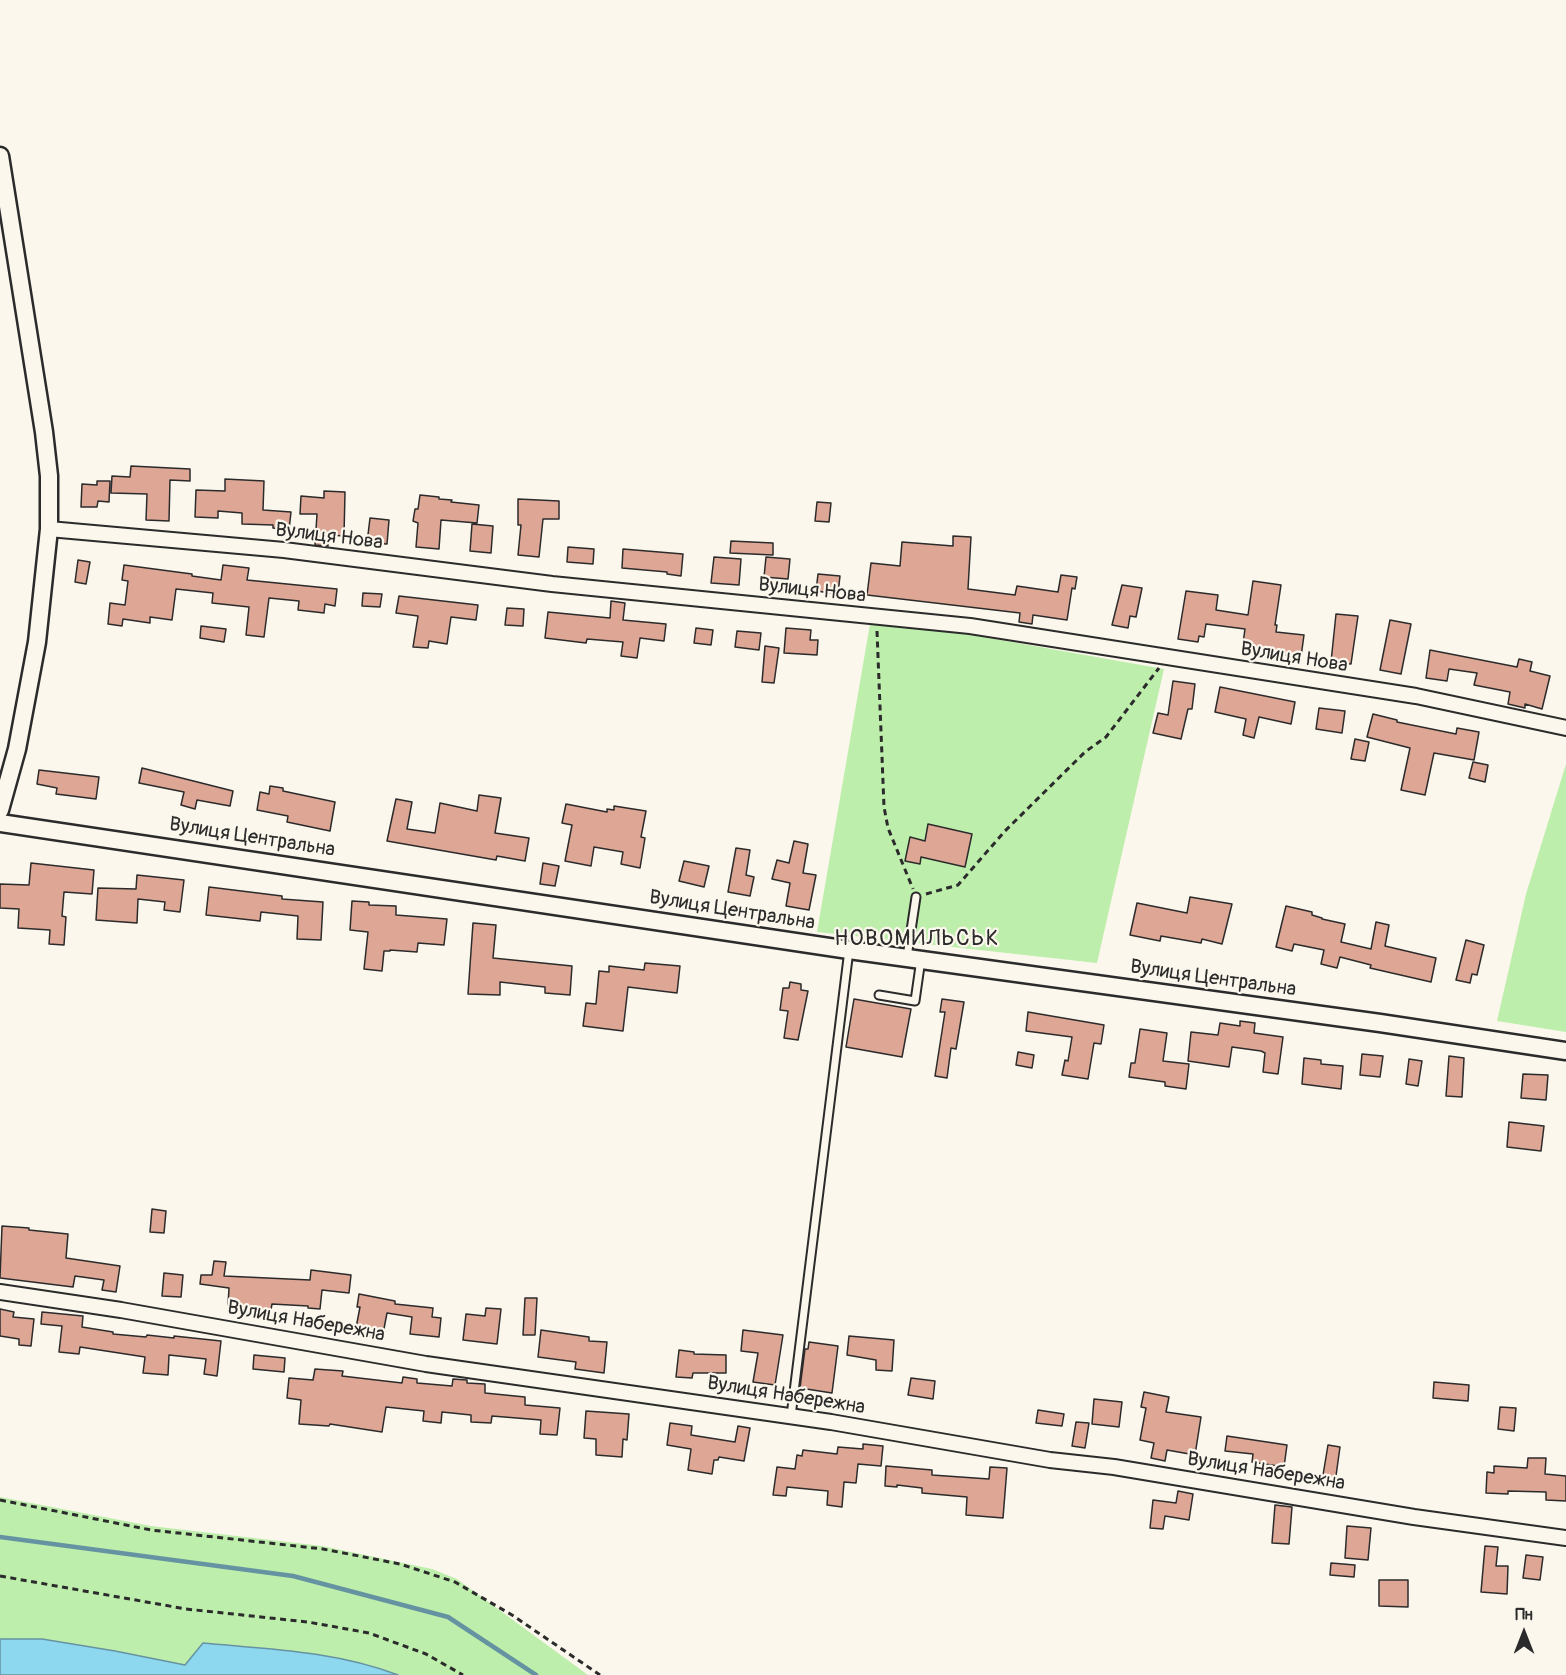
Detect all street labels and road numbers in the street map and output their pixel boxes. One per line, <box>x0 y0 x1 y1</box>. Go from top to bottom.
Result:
street label: Вулиця Нова <box>274 519 384 555</box>
street label: Вулиця Нова <box>757 573 867 609</box>
street label: Вулиця Нова <box>1239 638 1349 678</box>
street label: Вулиця Центральна <box>167 813 337 863</box>
street label: Вулиця Центральна <box>647 886 817 936</box>
street label: Вулиця Центральна <box>1128 955 1298 1003</box>
street label: Вулиця Набережна <box>225 1296 387 1348</box>
street label: Вулиця Набережна <box>705 1372 867 1420</box>
street label: Вулиця Набережна <box>1185 1448 1347 1496</box>

